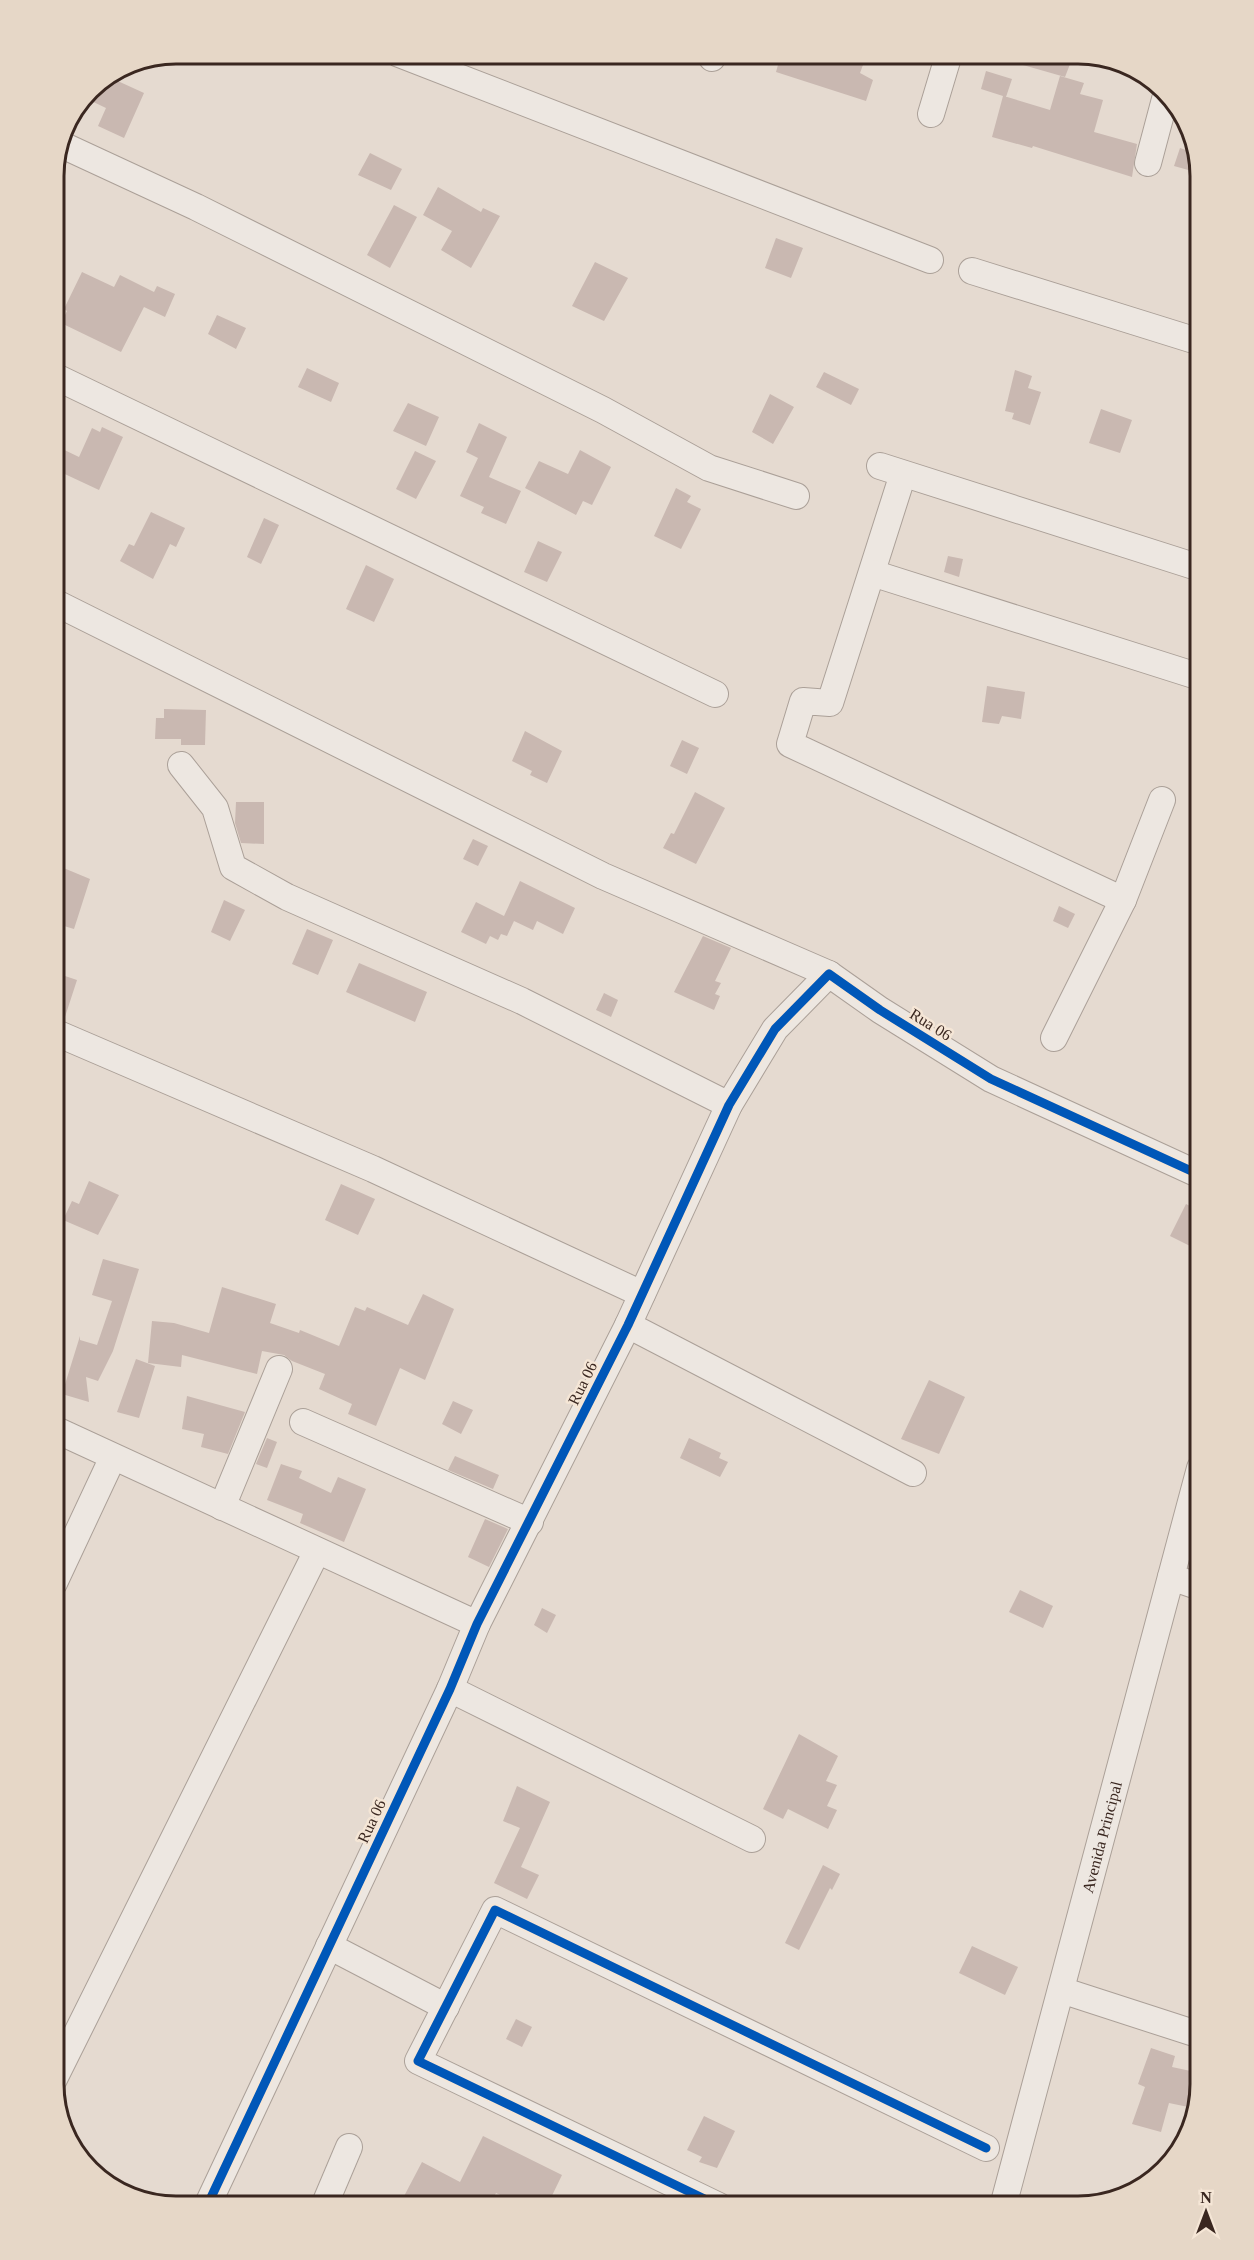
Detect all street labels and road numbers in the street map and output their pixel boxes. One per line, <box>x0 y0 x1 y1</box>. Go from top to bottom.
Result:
street label: Rua 06 <box>907 1005 955 1044</box>
street label: Rua 06 <box>565 1359 600 1408</box>
street label: Avenida Principal <box>1079 1779 1125 1895</box>
street label: Rua 06 <box>354 1797 389 1846</box>

